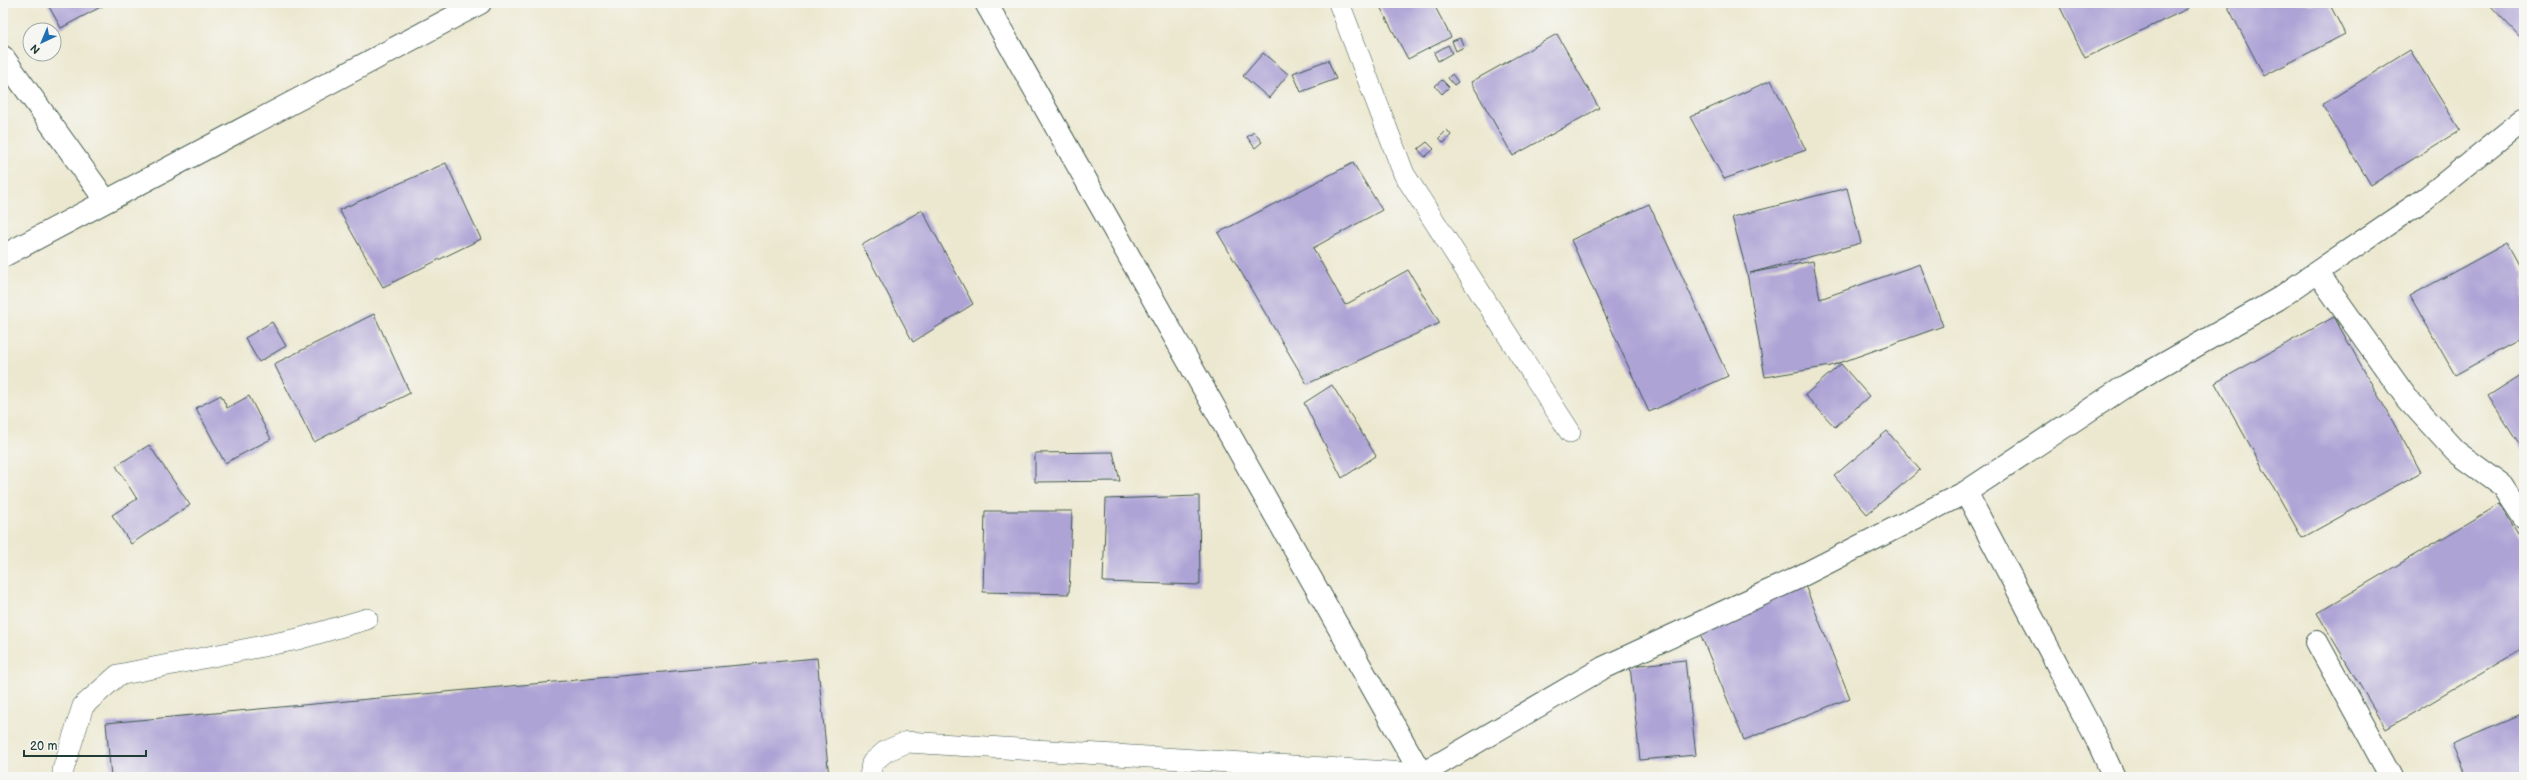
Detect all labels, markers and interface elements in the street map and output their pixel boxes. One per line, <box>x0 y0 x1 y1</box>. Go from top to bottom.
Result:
north arrow <box>22 22 62 62</box>
text: N <box>28 41 43 56</box>
scale bar <box>24 732 146 758</box>
text: 20 m <box>30 739 57 754</box>

